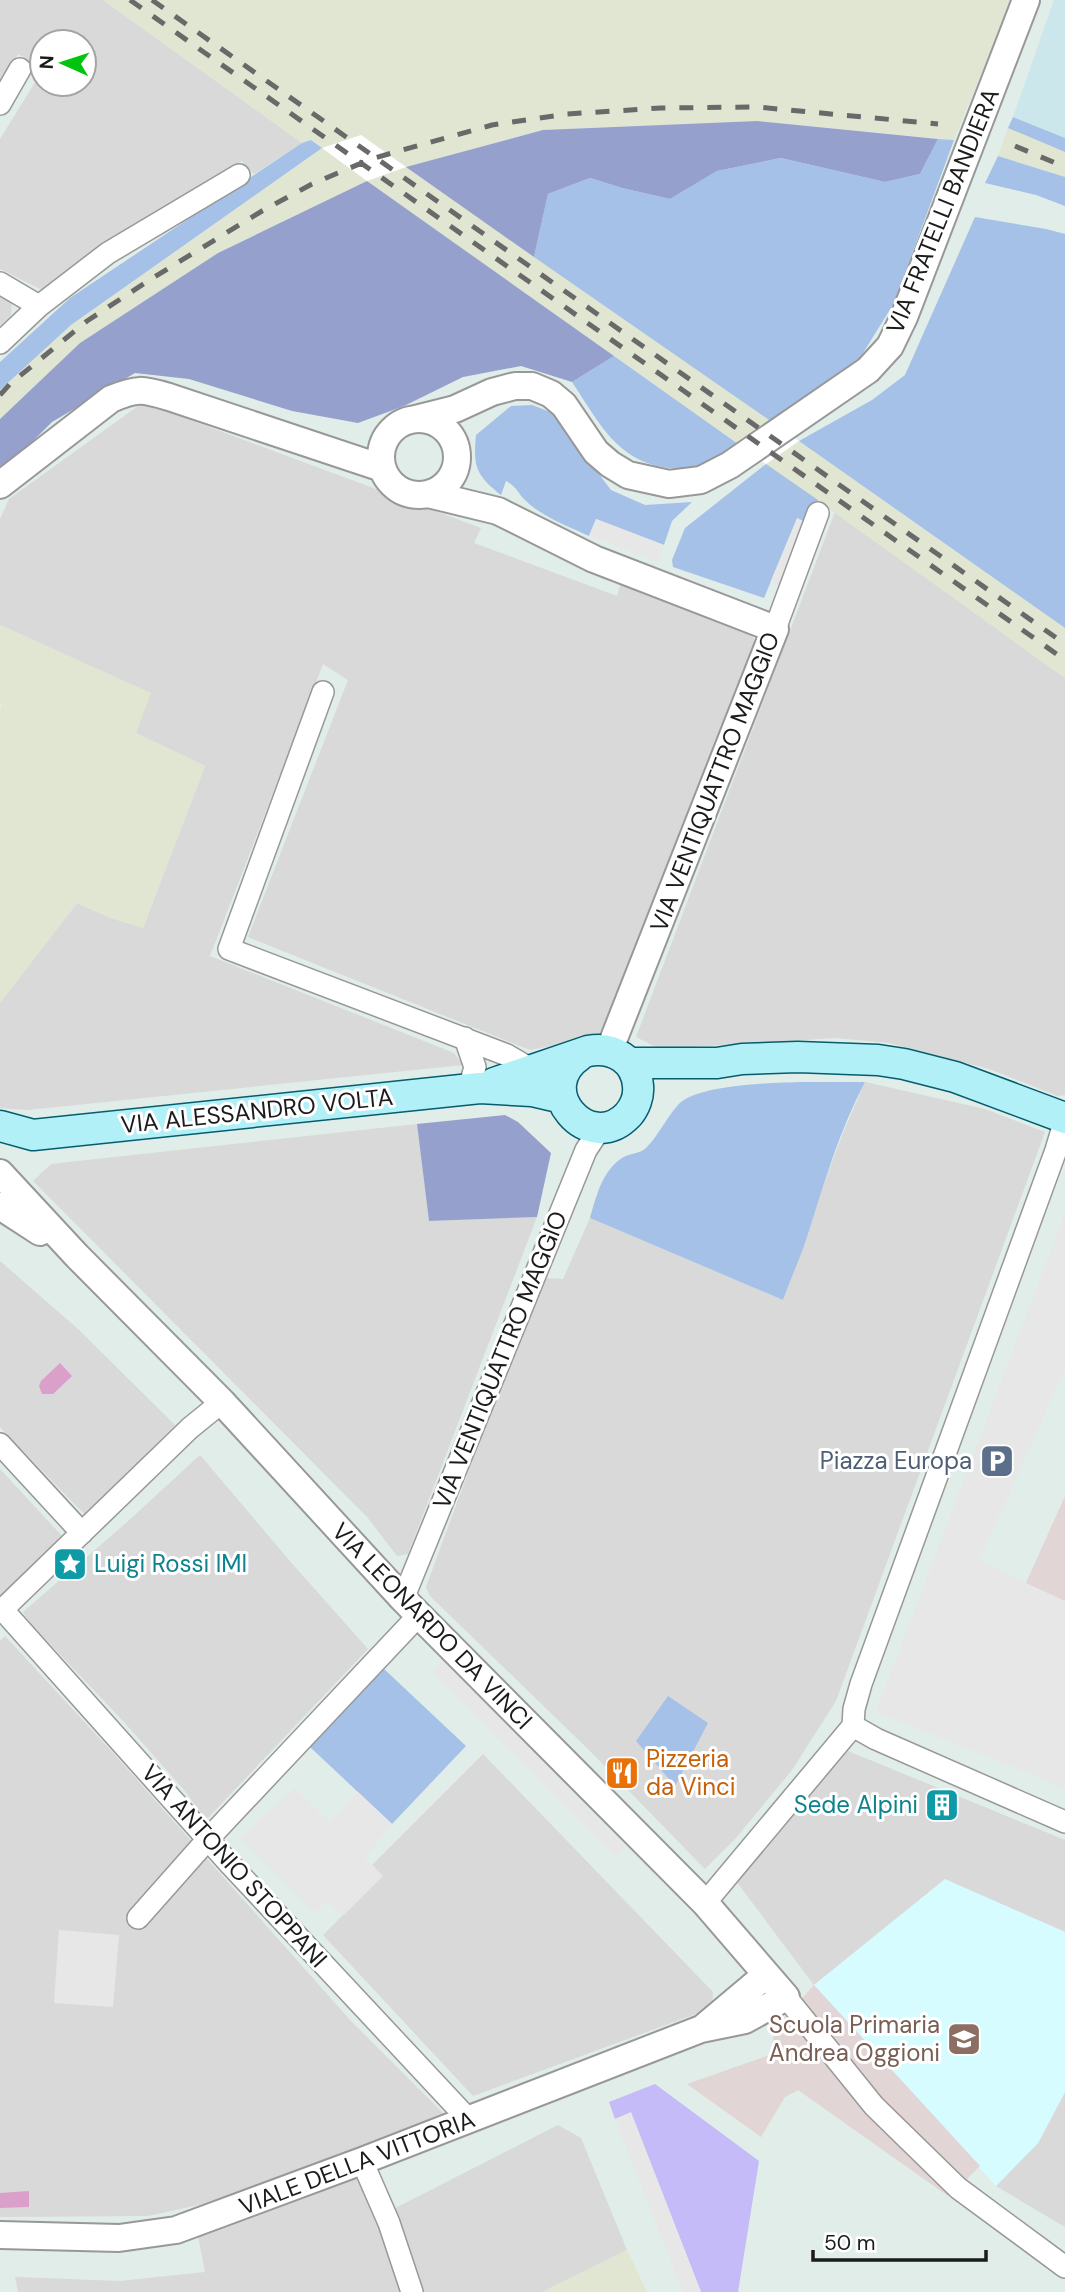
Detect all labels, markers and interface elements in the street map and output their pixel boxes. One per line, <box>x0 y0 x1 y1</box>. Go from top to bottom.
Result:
north arrow <box>28 28 98 98</box>
text: N <box>34 55 59 70</box>
street label: VIA FRATELLI BANDIERA <box>879 83 1006 338</box>
street label: VIA VENTIQUATTRO MAGGIO <box>643 627 786 936</box>
street label: VIA ALESSANDRO VOLTA <box>119 1081 395 1140</box>
street label: VIA VENTIQUATTRO MAGGIO <box>425 1206 574 1513</box>
parking icon: Piazza Europa <box>978 1442 1016 1480</box>
place label: Piazza Europa <box>820 1445 972 1476</box>
street label: VIA LEONARDO DA VINCI <box>325 1516 539 1736</box>
place icon: Luigi Rossi IMI <box>51 1545 89 1583</box>
place label: Luigi Rossi IMI <box>94 1548 247 1579</box>
place label: Pizzeria da Vinci <box>646 1743 736 1802</box>
restaurant icon: Pizzeria da Vinci <box>603 1754 641 1792</box>
street label: VIA ANTONIO STOPPANI <box>135 1757 334 1974</box>
building icon: Sede Alpini <box>923 1786 961 1824</box>
place label: Sede Alpini <box>794 1789 918 1820</box>
place label: Scuola Primaria Andrea Oggioni <box>769 2009 940 2068</box>
school or university icon: Scuola Primaria Andrea Oggioni <box>945 2020 983 2058</box>
street label: VIALE DELLA VITTORIA <box>235 2103 479 2222</box>
scale bar <box>813 2218 986 2262</box>
text: 50 m <box>824 2229 875 2257</box>

